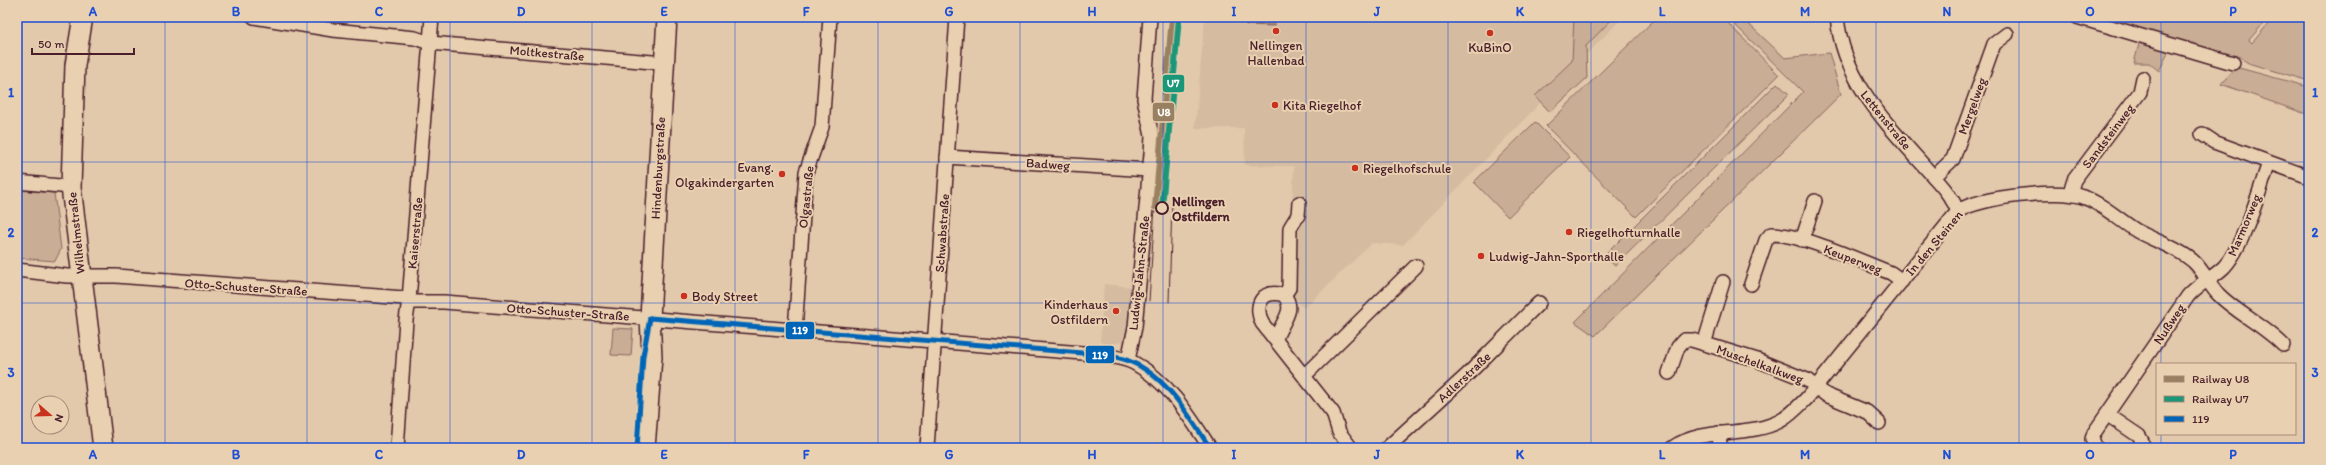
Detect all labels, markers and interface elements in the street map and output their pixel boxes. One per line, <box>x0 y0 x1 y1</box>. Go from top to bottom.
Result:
text: A <box>88 4 98 19</box>
text: B <box>232 4 241 19</box>
text: C <box>375 4 384 19</box>
text: D <box>517 4 526 19</box>
text: E <box>660 4 668 19</box>
text: F <box>803 4 810 19</box>
text: G <box>945 4 954 19</box>
text: H <box>1088 4 1097 19</box>
text: I <box>1232 4 1237 19</box>
text: J <box>1373 4 1381 19</box>
text: K <box>1516 4 1525 19</box>
text: L <box>1659 4 1666 19</box>
text: M <box>1800 4 1810 19</box>
text: N <box>1943 4 1952 19</box>
text: O <box>2085 4 2095 19</box>
text: P <box>2229 4 2237 19</box>
marker: Nellingen Hallenbad <box>1271 26 1281 36</box>
marker: KuBinO <box>1485 28 1495 38</box>
scale bar <box>32 30 134 56</box>
text: 50 m <box>38 37 64 51</box>
place label: Nellingen Hallenbad <box>1247 38 1305 68</box>
place label: KuBinO <box>1468 40 1512 55</box>
street label: Moltkestraße <box>509 42 585 64</box>
line badge: U7 <box>1162 74 1185 93</box>
street label: Mergelweg <box>1955 75 1989 137</box>
text: U7 <box>1167 77 1180 90</box>
text: 1 <box>8 85 14 100</box>
text: 1 <box>2312 85 2318 100</box>
street label: Lettenstraße <box>1857 87 1915 153</box>
place label: Kita Riegelhof <box>1283 98 1361 113</box>
marker: Kita Riegelhof <box>1270 100 1280 110</box>
street label: Sandsteinweg <box>2079 100 2137 171</box>
line badge: U8 <box>1152 102 1175 122</box>
text: U8 <box>1157 106 1171 119</box>
street label: Hindenburgstraße <box>648 116 668 220</box>
street label: Badweg <box>1026 155 1071 173</box>
place label: Evang. Olgakindergarten <box>675 160 775 190</box>
place label: Riegelhofschule <box>1363 161 1451 176</box>
marker: Riegelhofschule <box>1350 163 1360 173</box>
street label: Olgastraße <box>795 165 817 229</box>
marker: Evang. Olgakindergarten <box>777 169 787 179</box>
street label: Wilhelmstraße <box>64 191 88 275</box>
street label: Marmorweg <box>2224 191 2264 258</box>
street label: Schwabstraße <box>932 193 952 273</box>
place label: Nellingen Ostfildern <box>1172 194 1230 224</box>
street label: Kaiserstraße <box>404 197 426 269</box>
marker: Nellingen Ostfildern <box>1155 201 1169 215</box>
street label: In den Steinen <box>1902 207 1966 279</box>
street label: Ludwig-Jahn-Straße <box>1126 215 1152 331</box>
text: 2 <box>8 225 15 240</box>
place label: Riegelhofturnhalle <box>1577 225 1681 240</box>
text: 2 <box>2312 225 2319 240</box>
marker: Riegelhofturnhalle <box>1564 227 1574 237</box>
street label: Keuperweg <box>1822 241 1885 277</box>
place label: Ludwig-Jahn-Sporthalle <box>1489 249 1624 264</box>
marker: Ludwig-Jahn-Sporthalle <box>1476 251 1486 261</box>
street label: Otto-Schuster-Straße <box>184 275 308 299</box>
place label: Body Street <box>692 289 758 304</box>
marker: Body Street <box>679 291 689 301</box>
place label: Kinderhaus Ostfildern <box>1044 297 1109 327</box>
street label: Otto-Schuster-Straße <box>506 300 630 324</box>
street label: Nußweg <box>2150 301 2188 347</box>
marker: Kinderhaus Ostfildern <box>1111 306 1121 316</box>
line badge: 119 <box>785 321 815 340</box>
text: 119 <box>792 324 808 337</box>
street label: Muschelkalkweg <box>1714 341 1806 387</box>
line badge: 119 <box>1085 345 1115 364</box>
text: 119 <box>1092 349 1108 362</box>
street label: Adlerstraße <box>1434 349 1494 405</box>
legend <box>2156 363 2296 435</box>
text: 3 <box>7 365 15 380</box>
text: 3 <box>2311 365 2319 380</box>
text: Railway U8 <box>2192 372 2250 386</box>
text: Railway U7 <box>2192 392 2249 406</box>
north arrow <box>30 395 70 435</box>
text: 119 <box>2192 412 2209 426</box>
text: N <box>52 413 66 424</box>
text: A <box>88 447 98 462</box>
text: B <box>232 447 241 462</box>
text: C <box>375 447 384 462</box>
text: D <box>517 447 526 462</box>
text: E <box>660 447 668 462</box>
text: F <box>803 447 810 462</box>
text: G <box>945 447 954 462</box>
text: H <box>1088 447 1097 462</box>
text: I <box>1232 447 1237 462</box>
text: J <box>1373 447 1381 462</box>
text: K <box>1516 447 1525 462</box>
text: L <box>1659 447 1666 462</box>
text: M <box>1800 447 1810 462</box>
text: N <box>1943 447 1952 462</box>
text: O <box>2085 447 2095 462</box>
text: P <box>2229 447 2237 462</box>

